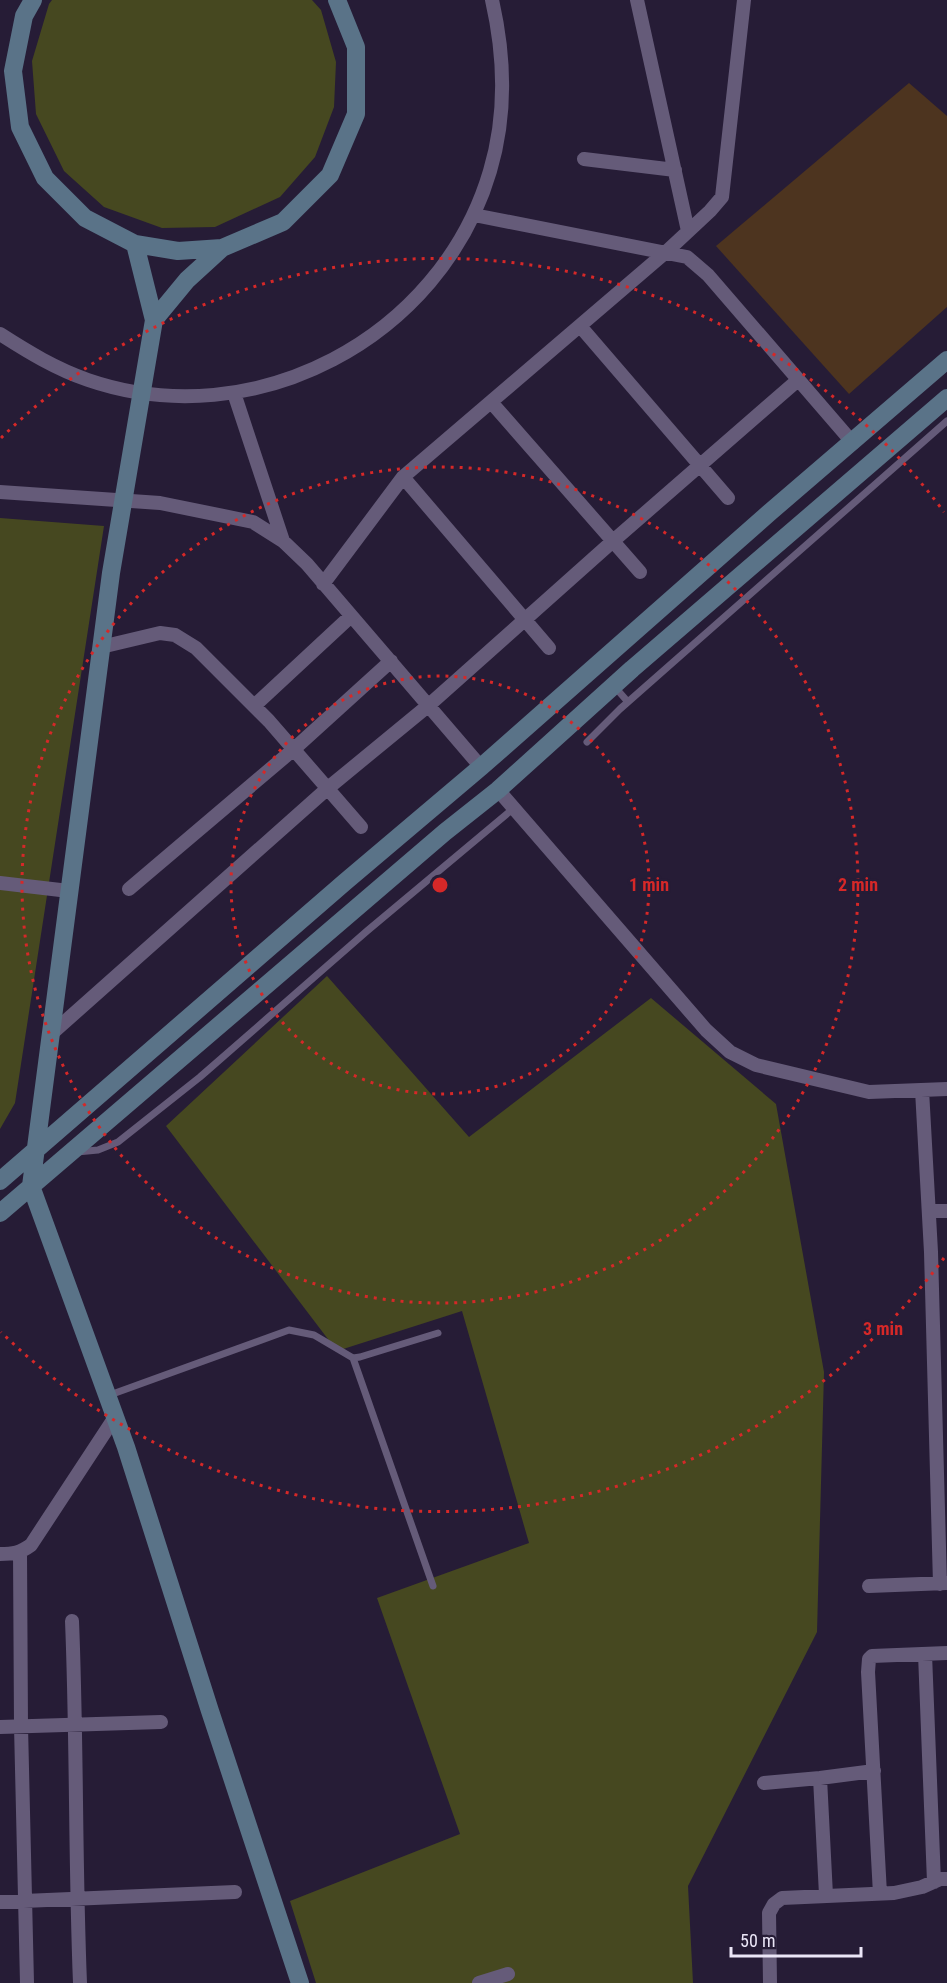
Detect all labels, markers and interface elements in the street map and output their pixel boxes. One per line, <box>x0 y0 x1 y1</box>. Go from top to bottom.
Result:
text: 1 min <box>629 874 669 895</box>
text: 2 min <box>838 874 878 895</box>
centre of rings <box>430 875 450 895</box>
text: 3 min <box>863 1318 903 1339</box>
scale bar <box>731 1920 862 1958</box>
text: 50 m <box>740 1930 775 1951</box>

